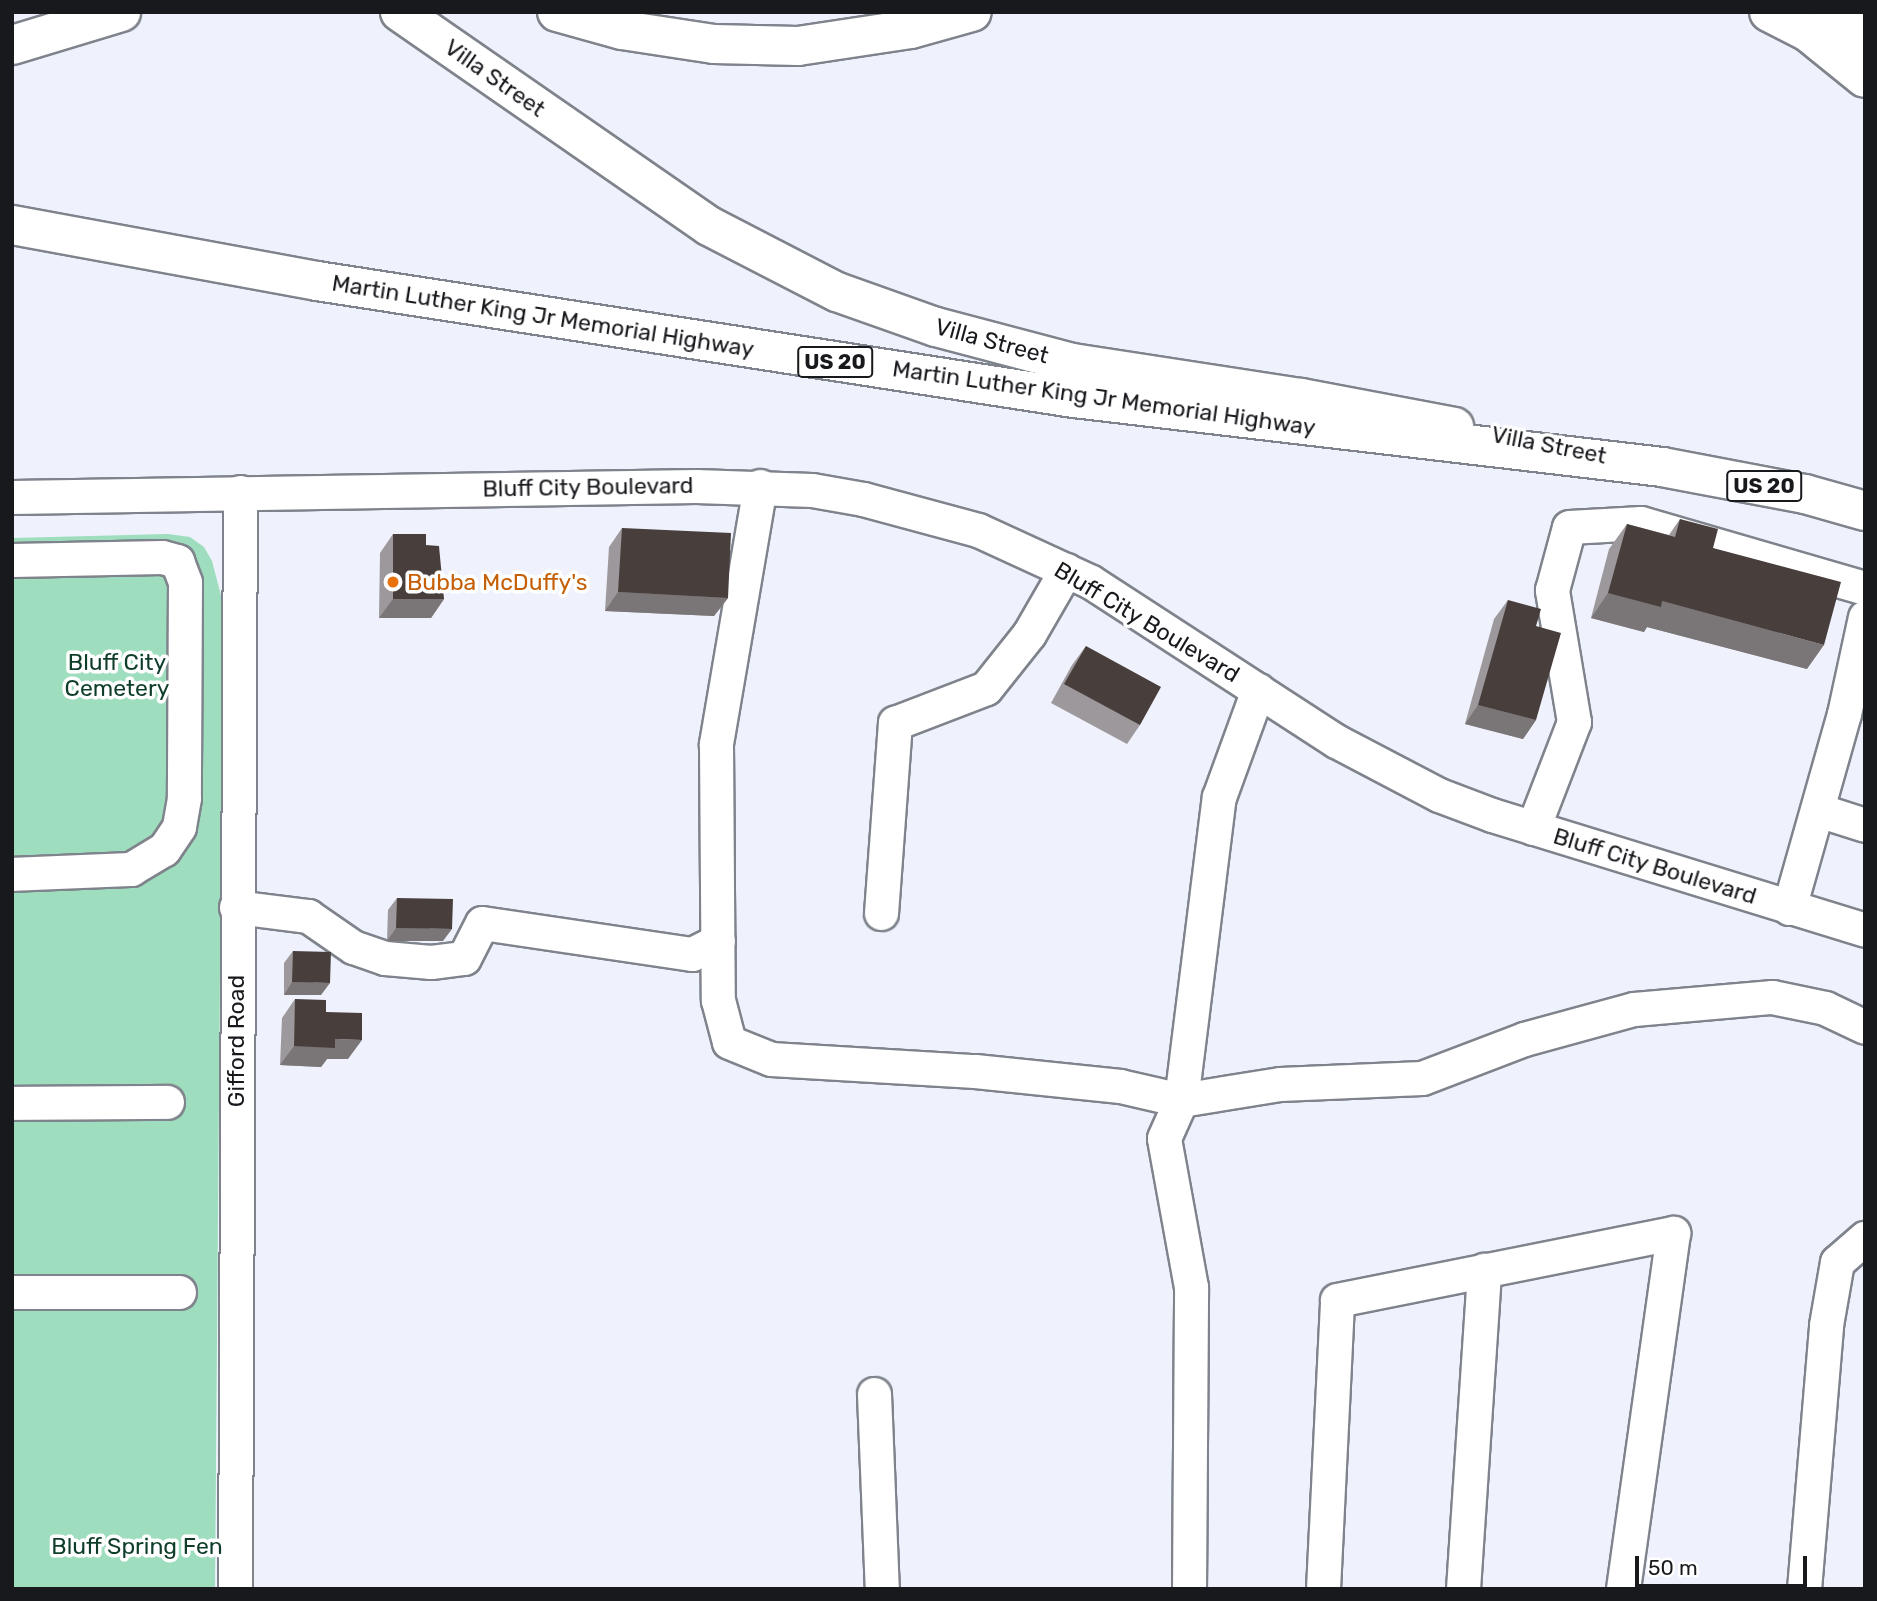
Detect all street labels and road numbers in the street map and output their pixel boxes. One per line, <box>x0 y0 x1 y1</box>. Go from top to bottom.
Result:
street label: Villa Street <box>439 33 551 123</box>
street label: Martin Luther King Jr Memorial Highway <box>329 269 757 363</box>
street label: Villa Street <box>932 313 1052 369</box>
road number: US 20 <box>796 344 874 380</box>
street label: Martin Luther King Jr Memorial Highway <box>890 355 1318 441</box>
street label: Villa Street <box>1489 420 1609 470</box>
road number: US 20 <box>1726 468 1802 504</box>
street label: Bluff City Boulevard <box>482 471 694 503</box>
street label: Bluff City Boulevard <box>1049 556 1245 688</box>
street label: Bluff City Boulevard <box>1550 822 1760 910</box>
street label: Gifford Road <box>222 975 250 1107</box>

